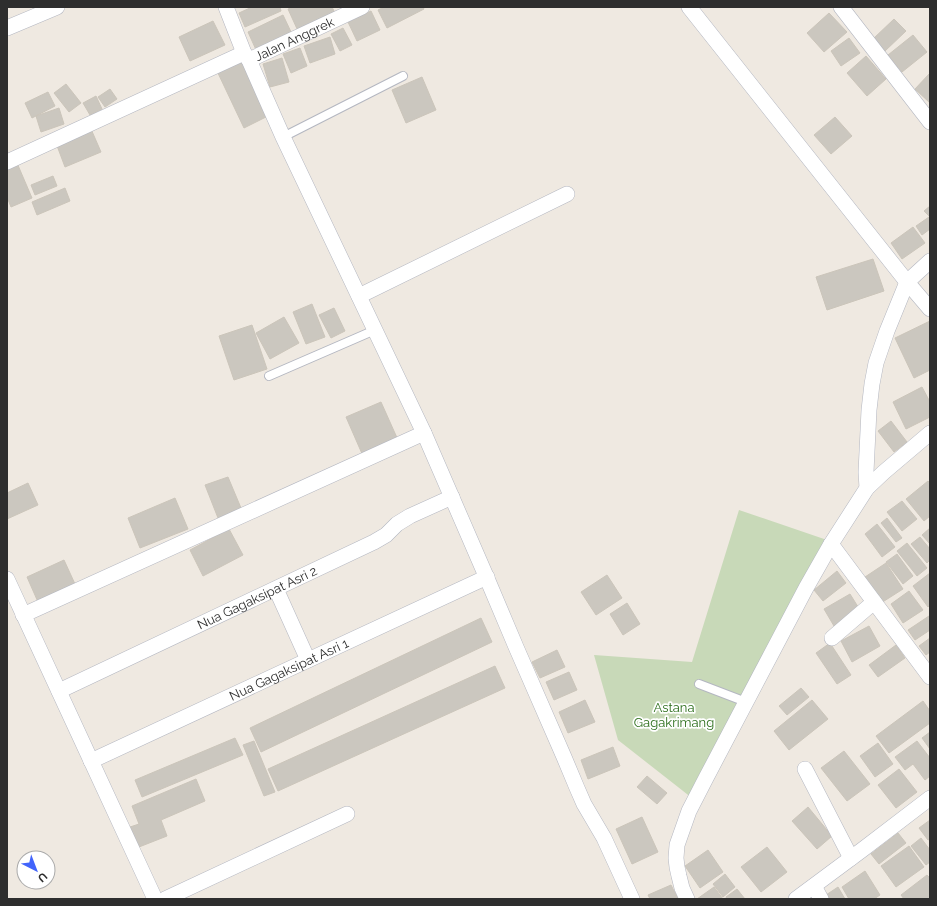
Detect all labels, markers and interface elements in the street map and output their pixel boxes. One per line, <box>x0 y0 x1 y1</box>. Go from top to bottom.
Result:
street label: Jalan Anggrek <box>252 14 337 64</box>
street label: Nua Gagaksipat Asri 2 <box>195 563 320 633</box>
street label: Nua Gagaksipat Asri 1 <box>227 635 351 704</box>
park label: Astana Gagakrimang <box>634 700 714 730</box>
north arrow <box>16 850 56 890</box>
text: U <box>35 869 50 885</box>

